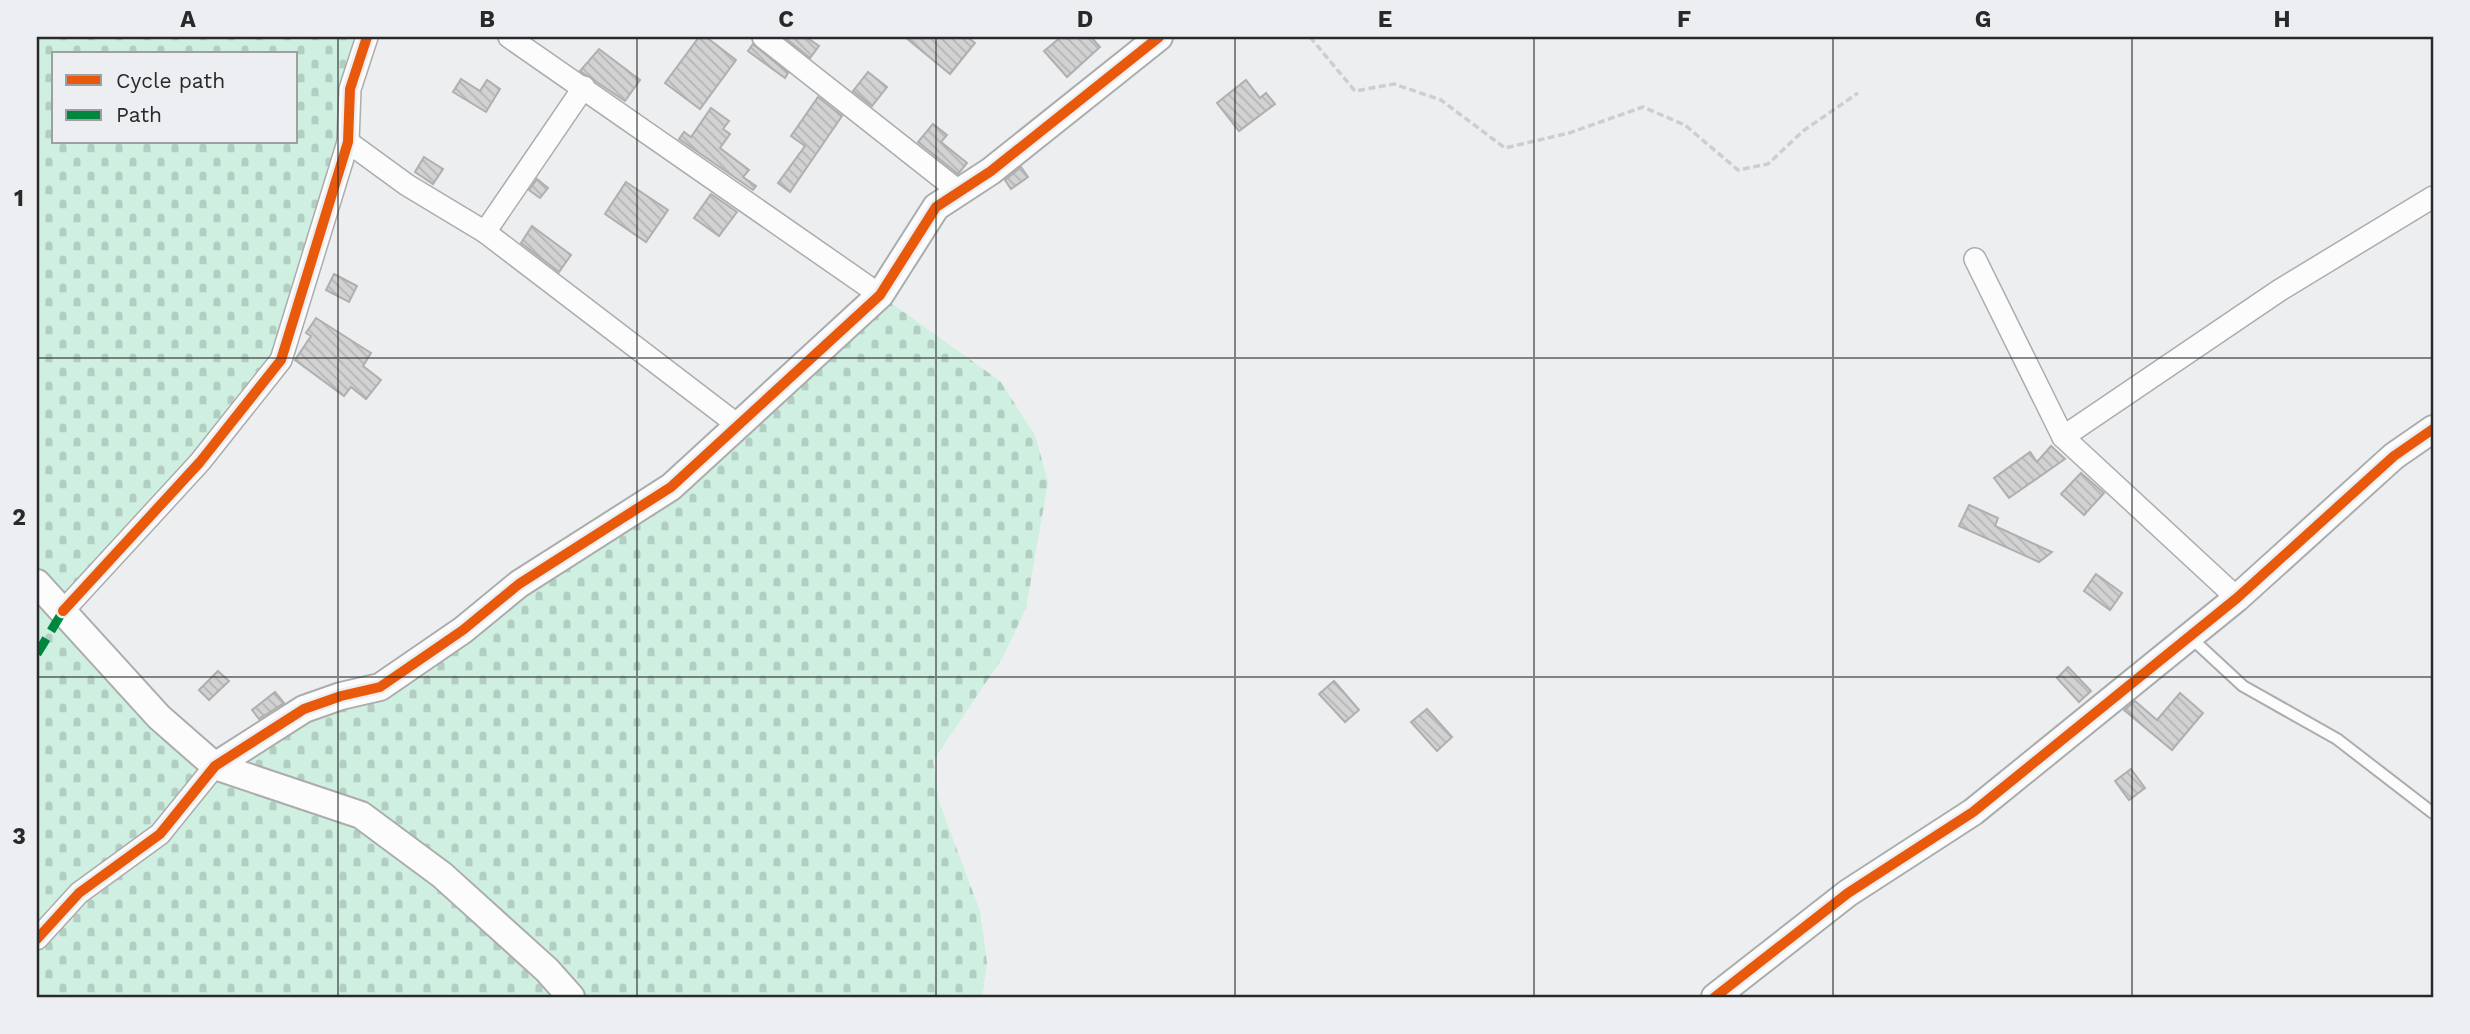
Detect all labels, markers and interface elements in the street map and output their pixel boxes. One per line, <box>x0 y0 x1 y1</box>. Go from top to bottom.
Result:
text: A <box>180 6 196 33</box>
text: B <box>479 6 495 33</box>
text: C <box>778 6 794 33</box>
text: D <box>1077 6 1093 33</box>
text: E <box>1378 6 1392 33</box>
text: F <box>1677 6 1691 33</box>
text: G <box>1975 6 1991 33</box>
text: H <box>2273 6 2291 33</box>
legend <box>52 52 298 144</box>
text: Cycle path <box>116 68 225 93</box>
text: Path <box>116 102 162 127</box>
text: 1 <box>14 185 24 212</box>
text: 2 <box>12 504 26 531</box>
text: 3 <box>12 823 26 850</box>

